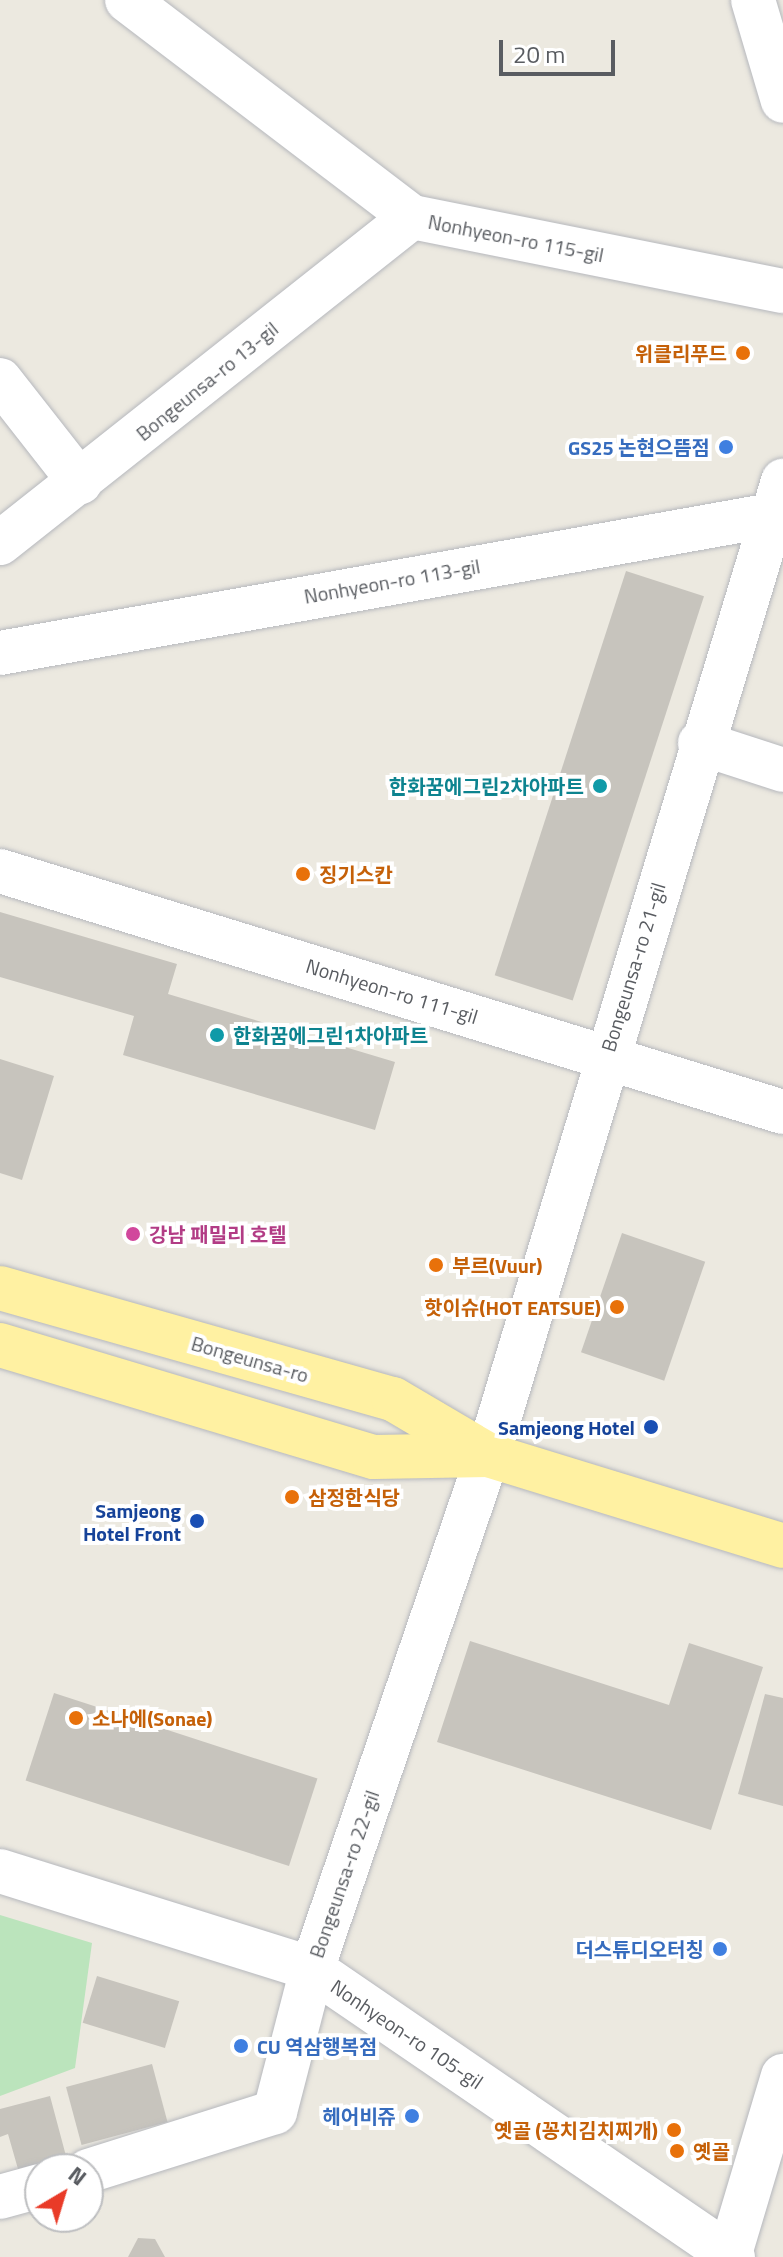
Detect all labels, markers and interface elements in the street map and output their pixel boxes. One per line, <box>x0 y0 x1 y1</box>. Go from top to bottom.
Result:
scale bar <box>503 24 619 74</box>
text: 20 m <box>513 36 565 72</box>
street label: Nonhyeon-ro 115-gil <box>426 209 606 267</box>
street label: Bongeunsa-ro 13-gil <box>131 316 283 446</box>
place label: 위클리푸드 <box>635 341 727 365</box>
marker: 위클리푸드 <box>734 344 752 362</box>
place label: GS25 논현으뜸점 <box>568 435 710 459</box>
marker: GS25 논현으뜸점 <box>717 438 735 456</box>
street label: Nonhyeon-ro 113-gil <box>302 554 482 608</box>
place label: 한화꿈에그린2차아파트 <box>389 774 584 798</box>
marker: 한화꿈에그린2차아파트 <box>591 777 609 795</box>
place label: 징기스칸 <box>319 862 393 886</box>
marker: 징기스칸 <box>294 865 312 883</box>
street label: Bongeunsa-ro 21-gil <box>596 880 670 1054</box>
street label: Nonhyeon-ro 111-gil <box>303 953 481 1029</box>
place label: 한화꿈에그린1차아파트 <box>233 1023 428 1047</box>
marker: 한화꿈에그린1차아파트 <box>208 1026 226 1044</box>
place label: 강남 패밀리 호텔 <box>149 1222 287 1246</box>
marker: 강남 패밀리 호텔 <box>124 1225 142 1243</box>
place label: 부르(Vuur) <box>452 1253 542 1277</box>
marker: 부르(Vuur) <box>427 1256 445 1274</box>
place label: 핫이슈(HOT EATSUE) <box>424 1295 601 1319</box>
marker: 핫이슈(HOT EATSUE) <box>608 1298 626 1316</box>
street label: Bongeunsa-ro <box>189 1331 311 1387</box>
place label: Samjeong Hotel <box>498 1415 635 1439</box>
marker: Samjeong Hotel <box>642 1418 660 1436</box>
place label: 삼정한식당 <box>308 1485 400 1509</box>
marker: 삼정한식당 <box>283 1488 301 1506</box>
place label: Samjeong Hotel Front <box>83 1498 181 1545</box>
marker: Samjeong Hotel Front <box>188 1512 206 1530</box>
place label: 소나에(Sonae) <box>92 1706 213 1730</box>
marker: 소나에(Sonae) <box>67 1709 85 1727</box>
street label: Bongeunsa-ro 22-gil <box>304 1787 384 1961</box>
place label: 더스튜디오터칭 <box>575 1937 704 1961</box>
marker: 더스튜디오터칭 <box>711 1940 729 1958</box>
street label: Nonhyeon-ro 105-gil <box>326 1974 488 2094</box>
place label: CU 역삼행복점 <box>257 2034 377 2058</box>
marker: CU 역삼행복점 <box>232 2037 250 2055</box>
place label: 헤어비쥬 <box>322 2104 396 2128</box>
marker: 헤어비쥬 <box>403 2107 421 2125</box>
place label: 옛골 (꽁치김치찌개) <box>494 2118 658 2142</box>
marker: 옛골 (꽁치김치찌개) <box>665 2121 683 2139</box>
place label: 옛골 <box>693 2139 730 2163</box>
marker: 옛골 <box>668 2142 686 2160</box>
north arrow <box>24 2153 104 2233</box>
text: N <box>61 2158 94 2194</box>

